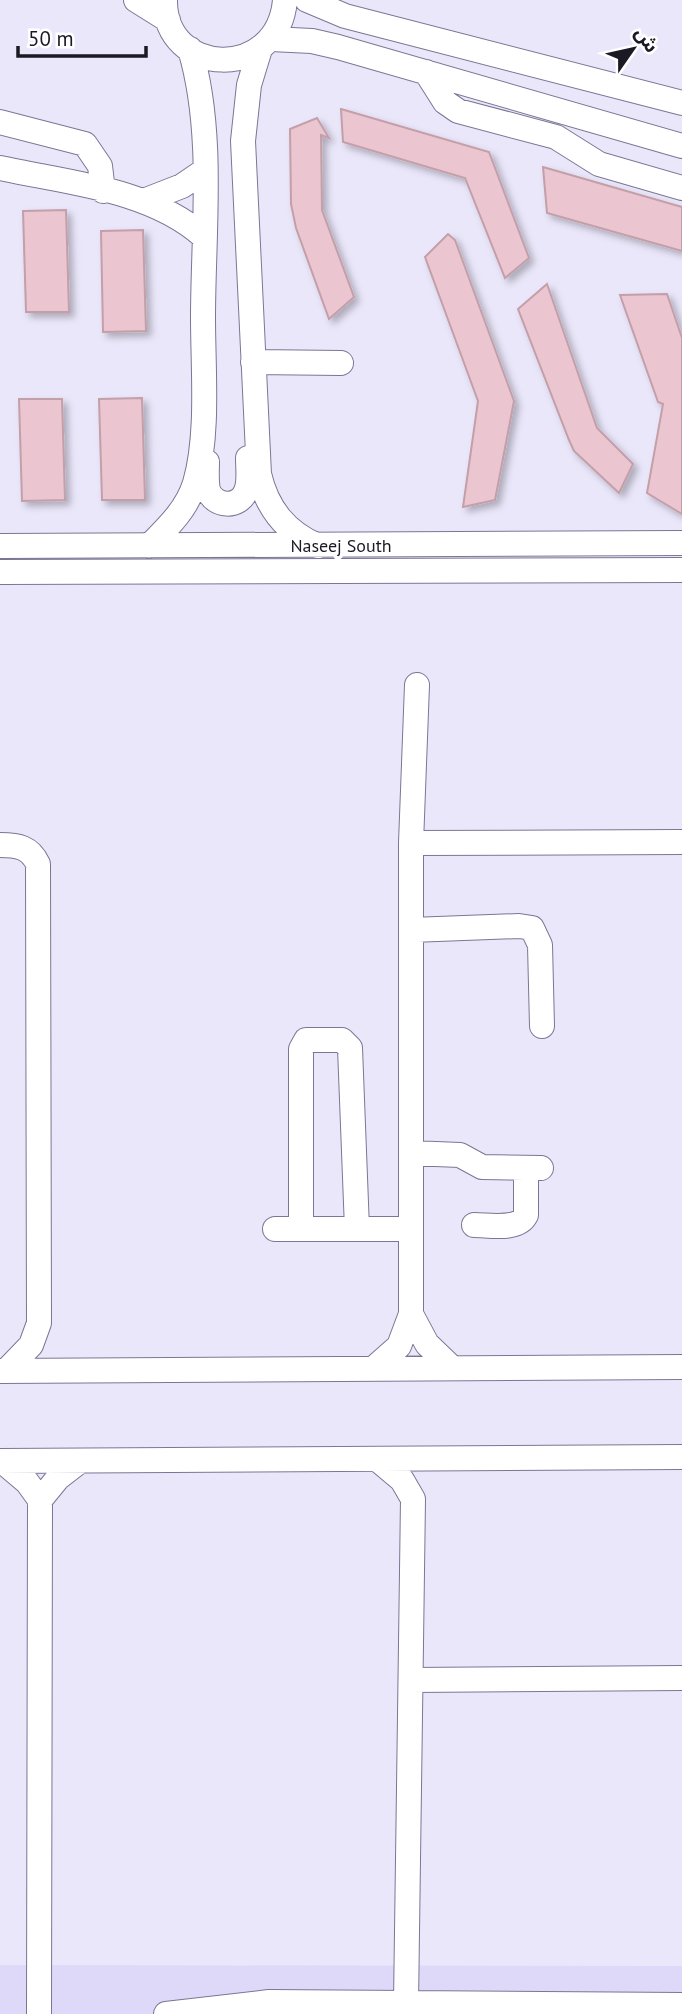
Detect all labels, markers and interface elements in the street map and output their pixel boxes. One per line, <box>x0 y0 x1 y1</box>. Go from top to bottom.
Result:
scale bar <box>18 14 145 58</box>
north arrow <box>598 14 668 84</box>
text: ش <box>630 22 664 57</box>
text: 50 m <box>28 25 74 52</box>
street label: Naseej South <box>290 534 392 557</box>

